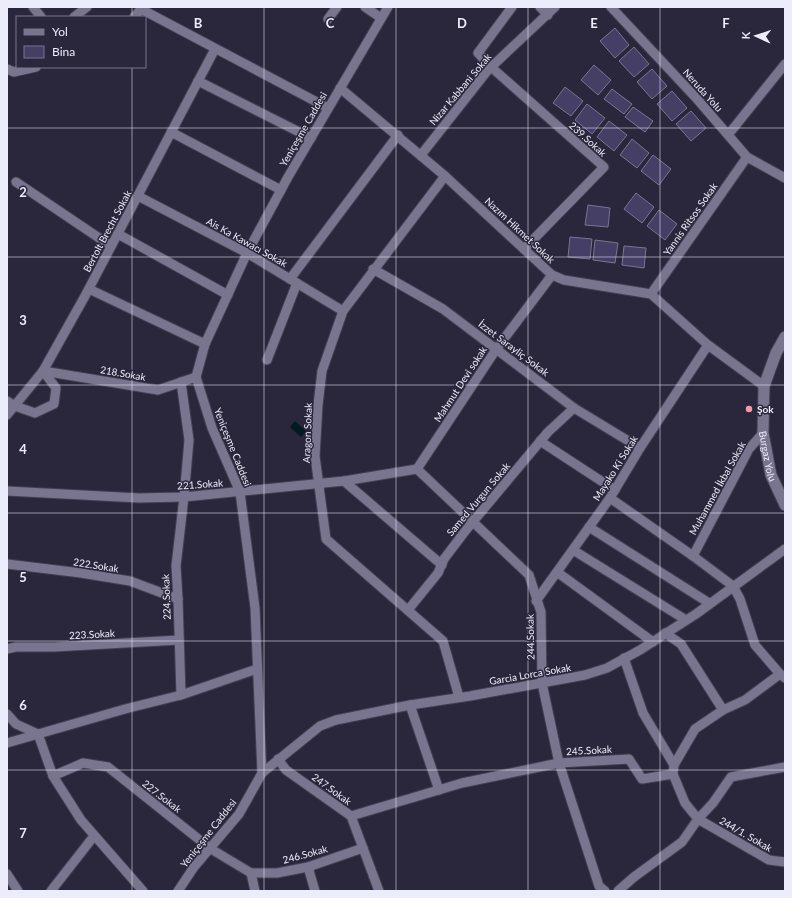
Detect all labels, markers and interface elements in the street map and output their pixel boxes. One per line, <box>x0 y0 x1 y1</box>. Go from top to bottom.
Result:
text: B <box>194 15 203 31</box>
text: C <box>326 15 335 31</box>
text: D <box>457 15 467 31</box>
text: E <box>590 15 598 31</box>
text: F <box>722 15 730 31</box>
legend <box>16 16 146 68</box>
north arrow <box>736 16 776 56</box>
text: Yol <box>52 24 68 39</box>
text: K <box>739 31 752 40</box>
text: Bina <box>52 44 75 59</box>
street label: Nizar Kabbani Sokak <box>427 50 494 127</box>
street label: Neruda Yolu <box>681 66 725 114</box>
street label: Yeniçeşme Caddesi <box>277 90 329 168</box>
street label: 239.Sokak <box>567 119 610 159</box>
street label: Yannis Ritsos Sokak <box>660 180 720 258</box>
text: 2 <box>19 184 27 200</box>
street label: Bertolt Brecht Sokak <box>80 187 134 274</box>
street label: Nazım Hikmet Sokak <box>483 195 558 266</box>
street label: Ais Ka Kawacı Sokak <box>205 215 290 270</box>
text: 3 <box>19 312 27 328</box>
street label: İzzet Sarayliç Sokak <box>476 318 552 379</box>
street label: Mahmut Devi sokak <box>431 343 489 424</box>
street label: 218.Sokak <box>99 363 148 383</box>
street label: Aragon Sokak <box>300 402 314 463</box>
place label: Şok <box>757 403 774 415</box>
marker: Şok <box>744 404 754 414</box>
street label: Yeniçeşme Caddesi <box>212 406 254 488</box>
street label: Burgaz Yolu <box>757 430 779 483</box>
street label: Mayako Ki Sokak <box>590 432 640 503</box>
street label: Muhammed İkbal Sokak <box>686 438 748 537</box>
text: 4 <box>19 441 27 457</box>
street label: Samed Vurgun Sokak <box>444 459 513 538</box>
street label: 221.Sokak <box>177 476 224 492</box>
street label: 222.Sokak <box>72 555 121 575</box>
text: 5 <box>19 569 27 585</box>
street label: 224.Sokak <box>159 573 173 620</box>
street label: 244.Sokak <box>524 613 536 660</box>
street label: 223.Sokak <box>69 627 116 641</box>
street label: Garcia Lorca Sokak <box>488 661 573 687</box>
text: 6 <box>19 697 27 713</box>
street label: 245.Sokak <box>566 743 613 757</box>
street label: 247.Sokak <box>310 771 355 808</box>
street label: 227.Sokak <box>140 777 185 815</box>
street label: Yeniçeşme Caddesi <box>178 796 238 870</box>
street label: 244/1. Sokak <box>718 814 775 854</box>
text: 7 <box>19 825 27 841</box>
street label: 246.Sokak <box>281 842 330 866</box>

